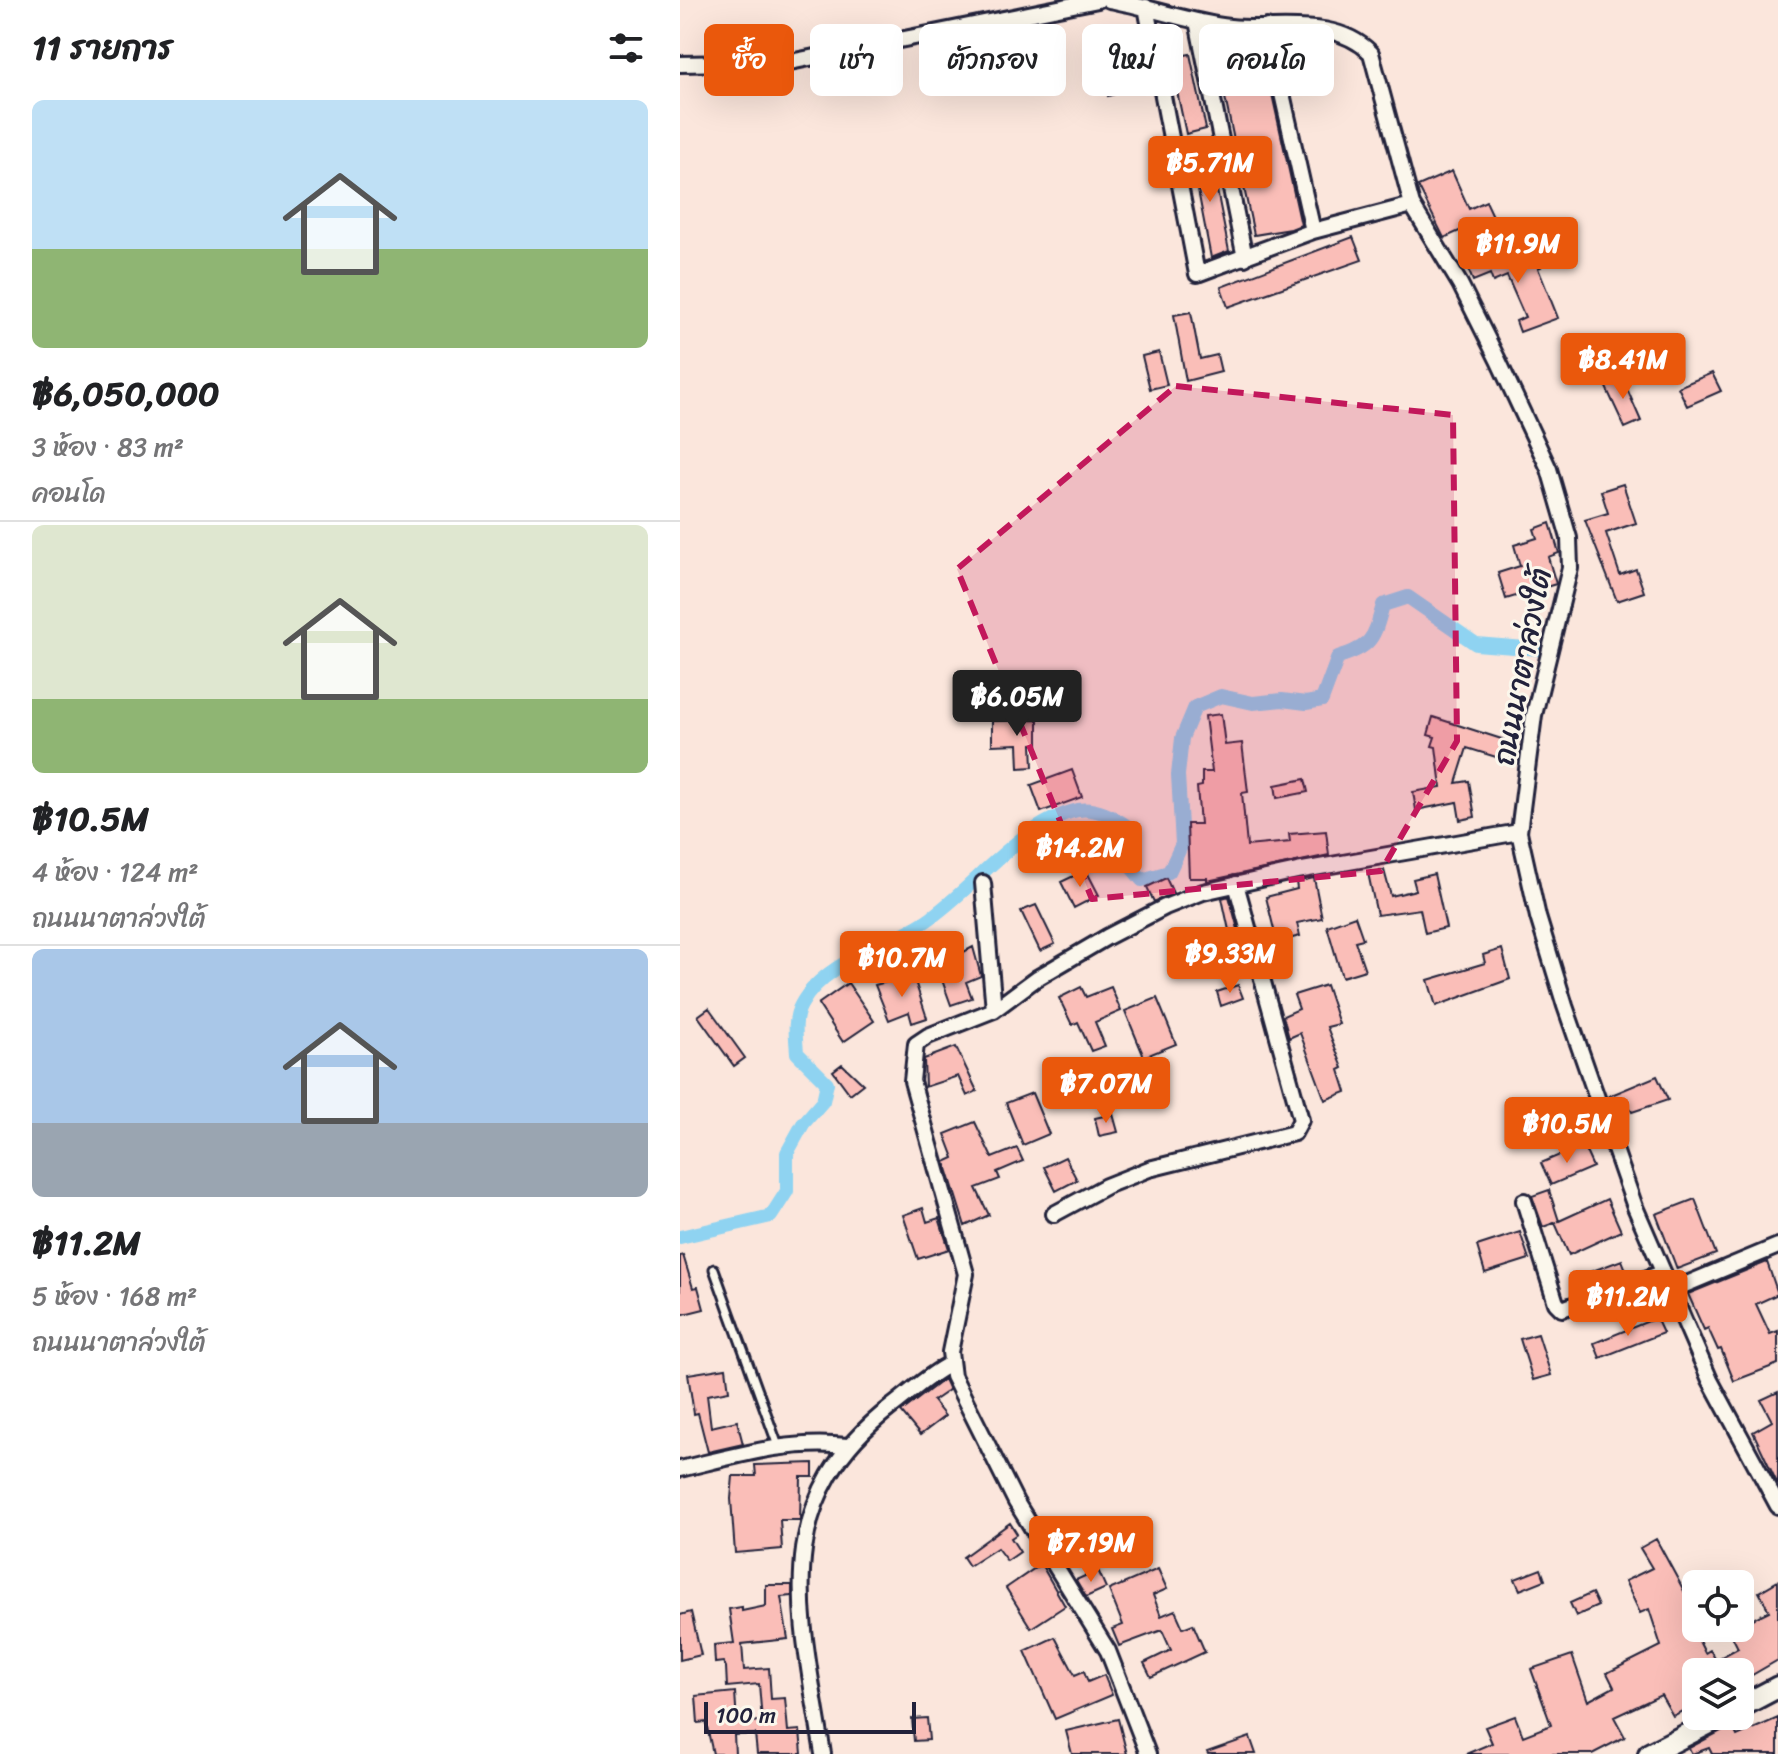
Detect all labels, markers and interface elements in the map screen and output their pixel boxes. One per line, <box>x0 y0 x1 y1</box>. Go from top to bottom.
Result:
text: 11 รายการ <box>32 18 173 78</box>
chip: ซื้อ <box>704 24 794 96</box>
chip: เช่า <box>810 24 903 96</box>
chip: ตัวกรอง <box>919 24 1066 96</box>
chip: ใหม่ <box>1082 24 1183 96</box>
chip: คอนโด <box>1199 24 1334 96</box>
icon: filters <box>604 26 648 70</box>
pin: ฿5.71M <box>1145 136 1275 204</box>
text: ฿5.71M <box>1166 139 1254 185</box>
icon: home <box>268 152 412 296</box>
pin: ฿11.9M <box>1453 217 1583 285</box>
text: ฿11.9M <box>1476 220 1560 266</box>
pin: ฿8.41M <box>1558 333 1688 401</box>
text: ฿8.41M <box>1579 336 1667 382</box>
text: ฿6,050,000 <box>32 364 220 424</box>
text: 3 ห้อง · 83 m² <box>32 424 184 470</box>
text: คอนโด <box>32 470 106 516</box>
street label: ถนนนาตาล่วงใต้ <box>1476 560 1568 770</box>
icon: home <box>268 577 412 721</box>
pin: ฿6.05M <box>952 670 1082 738</box>
text: ฿6.05M <box>971 673 1063 719</box>
text: ฿10.5M <box>32 789 149 849</box>
pin: ฿14.2M <box>1015 821 1145 889</box>
text: ฿14.2M <box>1036 824 1124 870</box>
text: 4 ห้อง · 124 m² <box>32 849 198 895</box>
text: ถนนนาตาล่วงใต้ <box>32 895 205 941</box>
pin: ฿9.33M <box>1165 927 1295 995</box>
text: ฿9.33M <box>1185 930 1275 976</box>
pin: ฿10.7M <box>837 931 967 999</box>
text: ฿10.7M <box>858 934 946 980</box>
icon: home <box>268 1001 412 1145</box>
pin: ฿7.07M <box>1041 1057 1171 1125</box>
text: ฿7.07M <box>1060 1060 1152 1106</box>
pin: ฿10.5M <box>1502 1097 1632 1165</box>
text: ฿10.5M <box>1522 1100 1612 1146</box>
text: ฿11.2M <box>32 1213 141 1273</box>
pin: ฿11.2M <box>1563 1270 1693 1338</box>
text: 5 ห้อง · 168 m² <box>32 1273 197 1319</box>
text: ฿11.2M <box>1586 1273 1670 1319</box>
text: ถนนนาตาล่วงใต้ <box>32 1319 205 1365</box>
pin: ฿7.19M <box>1026 1516 1156 1584</box>
text: ฿7.19M <box>1047 1519 1135 1565</box>
map controls <box>1682 1570 1754 1730</box>
button: locate <box>1682 1570 1754 1642</box>
button: layers <box>1682 1658 1754 1730</box>
text: 100 m <box>716 1696 776 1735</box>
scale bar <box>704 1698 916 1734</box>

